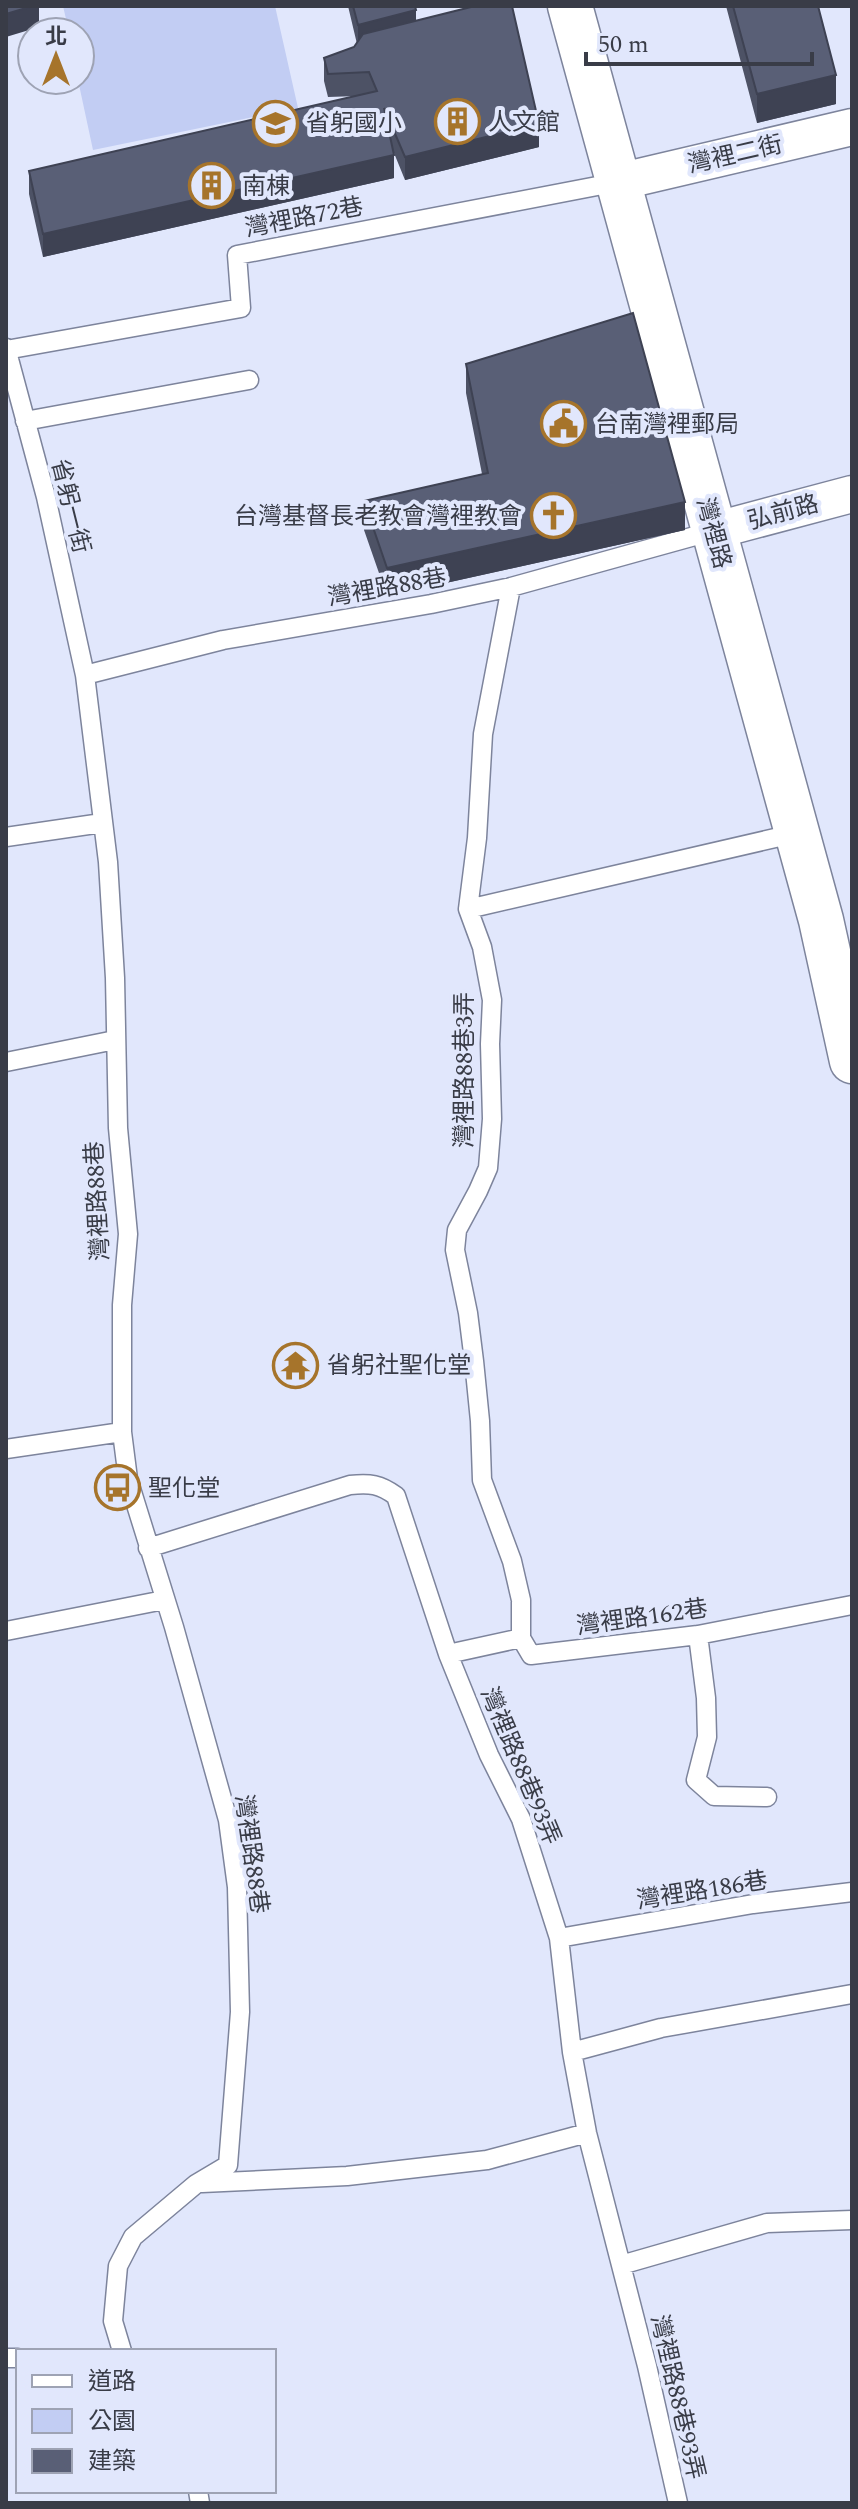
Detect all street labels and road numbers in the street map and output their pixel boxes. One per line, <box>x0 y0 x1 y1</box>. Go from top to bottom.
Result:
street label: 灣裡二街 <box>684 127 786 183</box>
street label: 灣裡路72巷 <box>242 189 367 247</box>
street label: 省躬一街 <box>41 455 99 557</box>
street label: 弘前路 <box>744 486 823 540</box>
street label: 灣裡路 <box>686 494 740 573</box>
street label: 灣裡路88巷 <box>325 560 449 616</box>
street label: 灣裡路88巷3弄 <box>447 992 483 1148</box>
street label: 灣裡路88巷 <box>77 1140 119 1262</box>
street label: 灣裡路162巷 <box>574 1591 710 1645</box>
street label: 灣裡路88巷93弄 <box>471 1682 569 1851</box>
street label: 灣裡路88巷 <box>225 1792 277 1916</box>
street label: 灣裡路186巷 <box>634 1863 770 1919</box>
street label: 灣裡路88巷93弄 <box>641 2311 713 2483</box>

